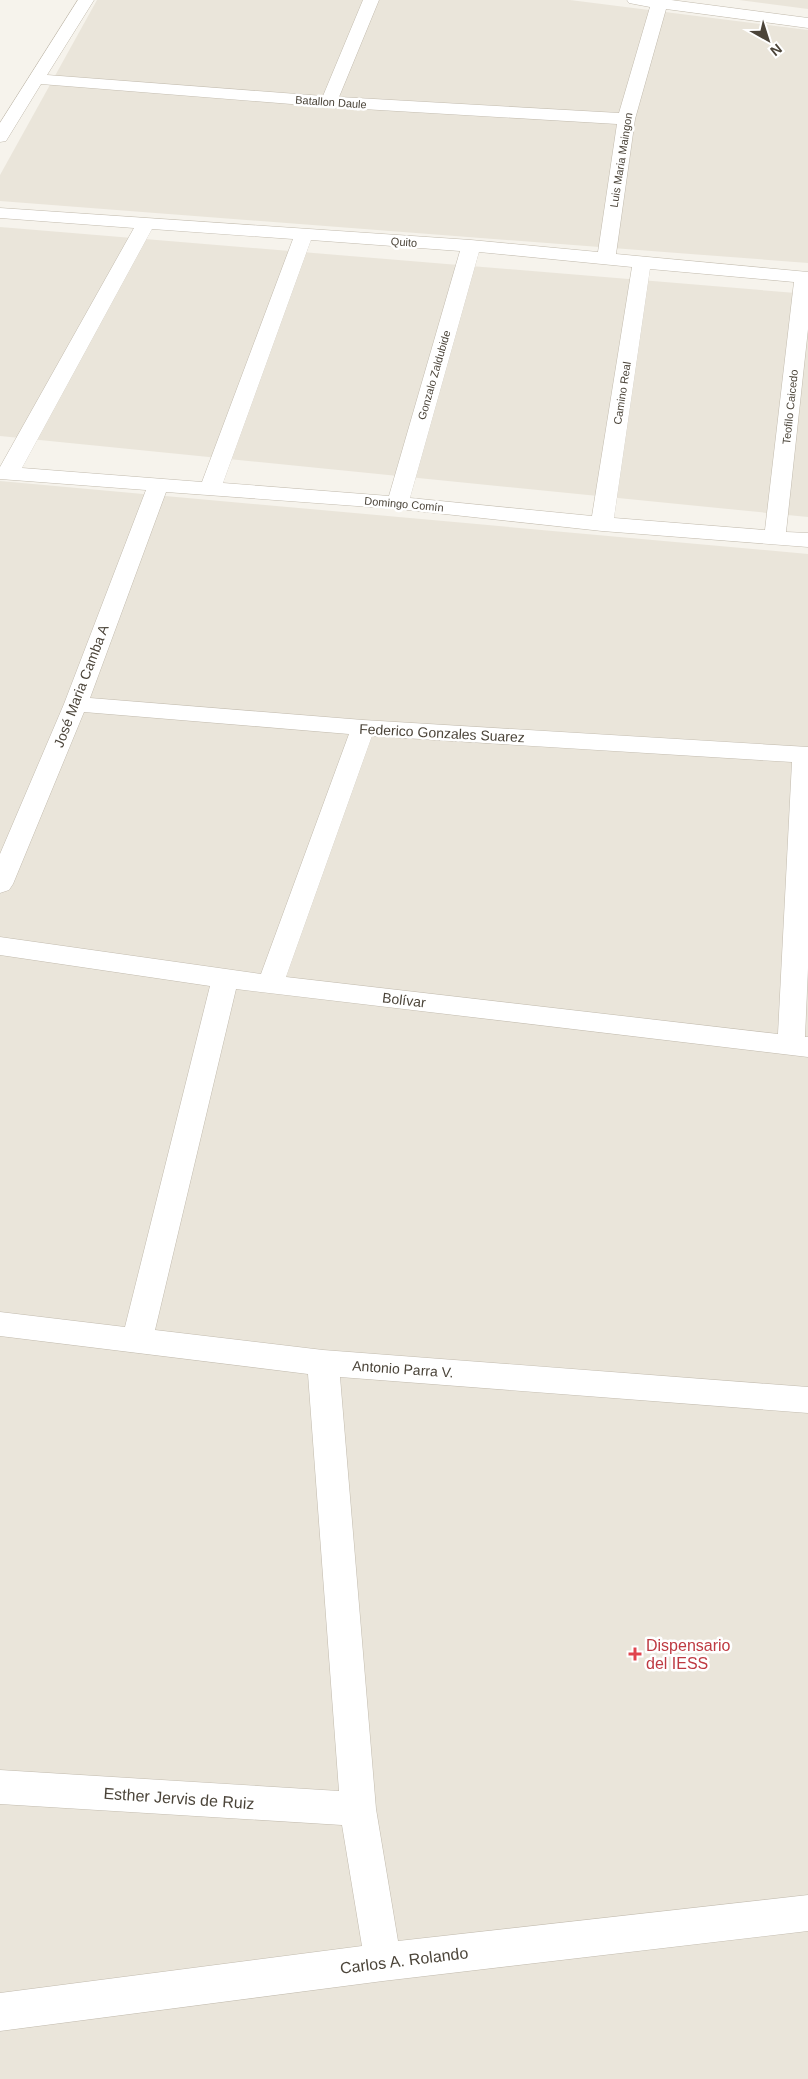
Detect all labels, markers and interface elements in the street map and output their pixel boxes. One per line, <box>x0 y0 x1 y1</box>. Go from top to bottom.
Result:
north arrow <box>743 15 793 65</box>
text: N <box>767 41 785 60</box>
street label: Batallon Daule <box>295 94 367 110</box>
street label: Luis Maria Maingon <box>608 112 634 208</box>
street label: Quito <box>390 235 418 249</box>
street label: Gonzalo Zaldubide <box>416 329 452 421</box>
street label: Camino Real <box>611 361 633 425</box>
street label: Teofilo Caicedo <box>780 369 800 445</box>
street label: Domingo Comín <box>364 495 444 513</box>
street label: José Maria Camba A <box>50 622 112 750</box>
street label: Federico Gonzales Suarez <box>359 721 525 745</box>
street label: Bolívar <box>381 989 427 1011</box>
street label: Antonio Parra V. <box>352 1357 454 1381</box>
place label: Dispensario del IESS <box>646 1637 731 1672</box>
marker: Dispensario del IESS <box>628 1647 642 1661</box>
street label: Esther Jervis de Ruiz <box>103 1785 255 1812</box>
street label: Carlos A. Rolando <box>339 1944 469 1977</box>

